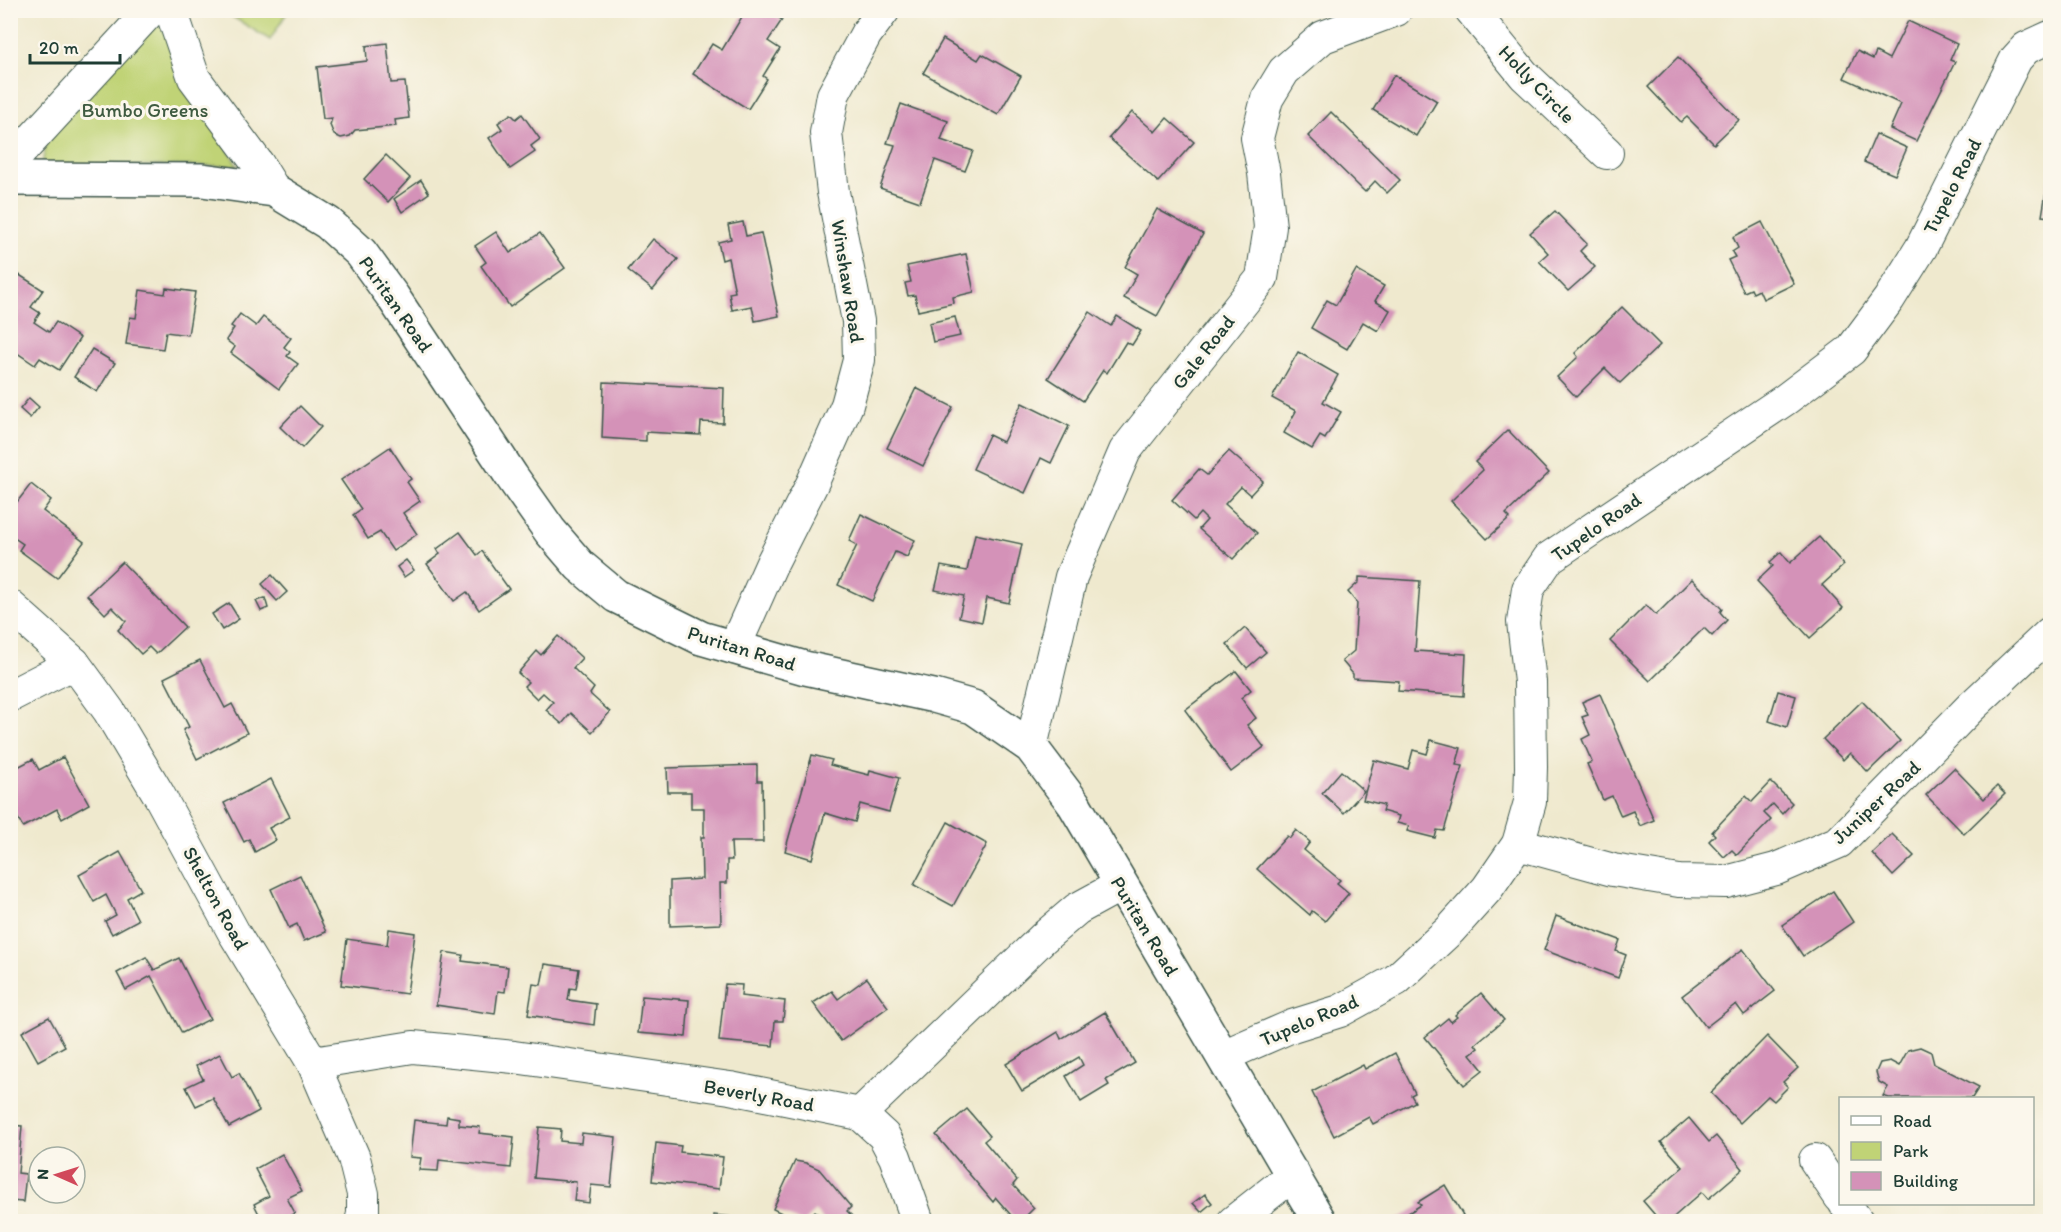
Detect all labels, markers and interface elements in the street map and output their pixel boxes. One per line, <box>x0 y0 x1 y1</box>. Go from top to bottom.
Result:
scale bar <box>30 27 120 65</box>
text: 20 m <box>39 37 79 59</box>
street label: Holly Circle <box>1494 40 1580 128</box>
park label: Bumbo Greens <box>82 98 209 122</box>
street label: Tupelo Road <box>1918 134 1986 238</box>
street label: Winshaw Road <box>826 218 870 345</box>
street label: Puritan Road <box>354 251 438 357</box>
street label: Gale Road <box>1167 310 1240 394</box>
street label: Tupelo Road <box>1546 487 1646 567</box>
street label: Puritan Road <box>685 620 799 676</box>
street label: Juniper Road <box>1827 755 1925 849</box>
street label: Shelton Road <box>178 842 254 954</box>
street label: Puritan Road <box>1106 872 1184 980</box>
street label: Tupelo Road <box>1256 989 1362 1051</box>
street label: Beverly Road <box>702 1073 816 1117</box>
legend <box>1839 1097 2034 1205</box>
text: Road <box>1893 1110 1932 1132</box>
text: Park <box>1893 1140 1928 1162</box>
north arrow <box>27 1145 87 1205</box>
text: N <box>33 1168 52 1180</box>
text: Building <box>1893 1170 1959 1192</box>

